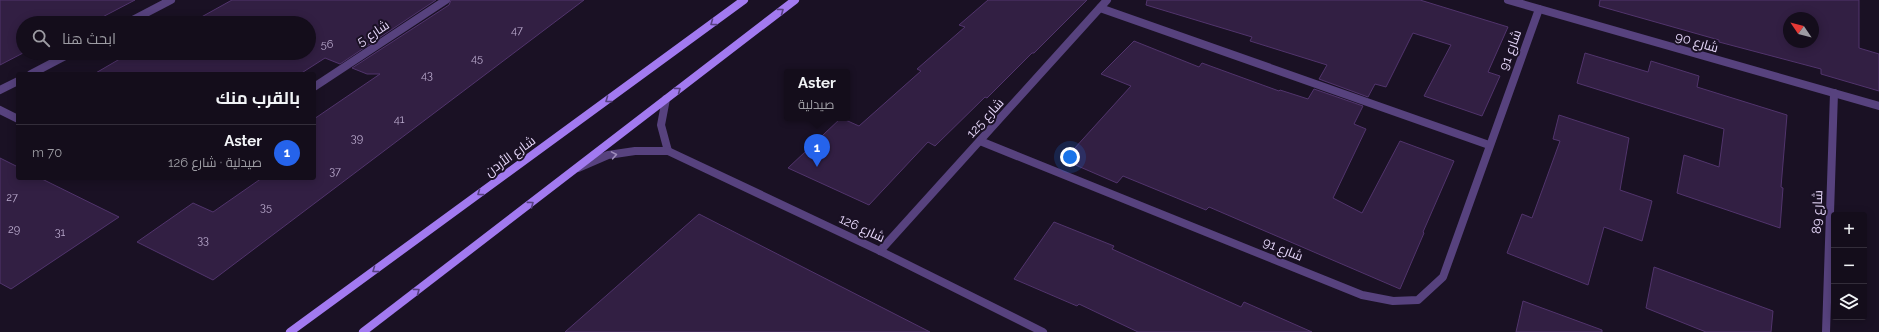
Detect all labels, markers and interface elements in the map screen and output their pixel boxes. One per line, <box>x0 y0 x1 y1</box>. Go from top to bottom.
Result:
one-way arrow <box>777 8 784 15</box>
north arrow <box>1783 12 1819 48</box>
search box <box>16 16 316 60</box>
street label: شارع 5 <box>354 17 393 50</box>
one-way arrow <box>710 18 717 26</box>
house number: 47 <box>511 24 523 37</box>
icon: search <box>30 27 52 49</box>
street label: شارع 91 <box>1496 28 1525 72</box>
street label: شارع 90 <box>1673 29 1720 56</box>
text: ابحث هنا <box>62 30 116 48</box>
house number: 56 <box>321 38 334 51</box>
house number: 45 <box>471 52 483 65</box>
house number: 43 <box>421 69 433 82</box>
popup <box>784 69 850 121</box>
text: Aster <box>798 74 836 92</box>
one-way arrow <box>674 87 681 95</box>
text: بالقرب منك <box>216 88 300 108</box>
one-way arrow <box>605 95 612 103</box>
street label: شارع 125 <box>963 95 1007 141</box>
text: صيدلية <box>798 97 834 112</box>
house number: 41 <box>394 113 405 126</box>
text: Aster <box>224 132 262 150</box>
house number: 39 <box>351 132 363 145</box>
street label: شارع الأردن <box>482 133 539 180</box>
pin: 1 <box>804 134 830 167</box>
text: 70 m <box>32 145 62 160</box>
text: 1 <box>284 145 290 160</box>
your location <box>1060 147 1080 167</box>
one-way arrow <box>611 151 617 159</box>
text: صيدلية · شارع 126 <box>168 155 262 170</box>
house number: 37 <box>329 165 341 178</box>
one-way arrow <box>478 188 485 195</box>
street label: شارع 89 <box>1809 190 1826 234</box>
house number: 27 <box>6 191 18 204</box>
house number: 35 <box>260 201 272 214</box>
one-way arrow <box>527 202 534 209</box>
street label: شارع 126 <box>836 211 887 246</box>
map controls <box>1831 212 1867 320</box>
button: + <box>1831 212 1867 248</box>
house number: 29 <box>8 223 20 236</box>
house number: 31 <box>55 226 66 239</box>
house number: 33 <box>197 234 209 247</box>
street label: شارع 91 <box>1260 234 1305 265</box>
button: − <box>1831 248 1867 284</box>
one-way arrow <box>373 265 380 272</box>
button: layers <box>1831 284 1867 320</box>
one-way arrow <box>412 289 419 296</box>

